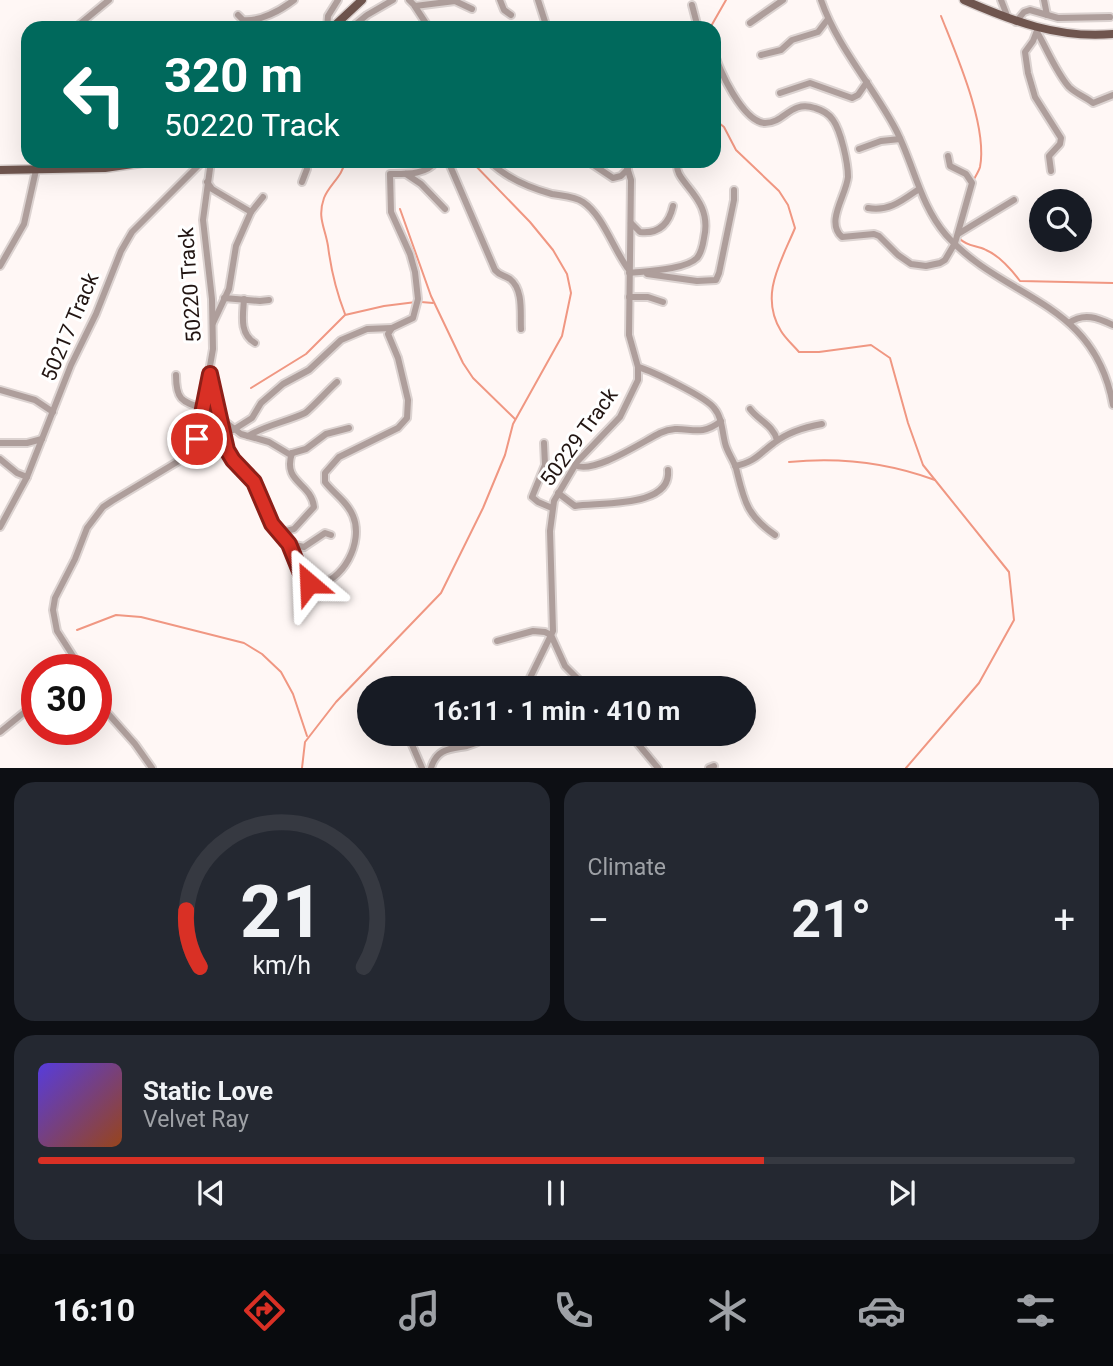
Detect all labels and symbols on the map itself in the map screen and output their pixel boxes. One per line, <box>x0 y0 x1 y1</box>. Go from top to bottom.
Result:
street label: 50220 Track <box>174 226 206 343</box>
street label: 50217 Track <box>36 269 104 385</box>
street label: 50229 Track <box>535 383 623 491</box>
pin <box>167 409 227 469</box>
position arrow <box>272 546 346 620</box>
speed limit sign: 30 <box>21 654 112 745</box>

